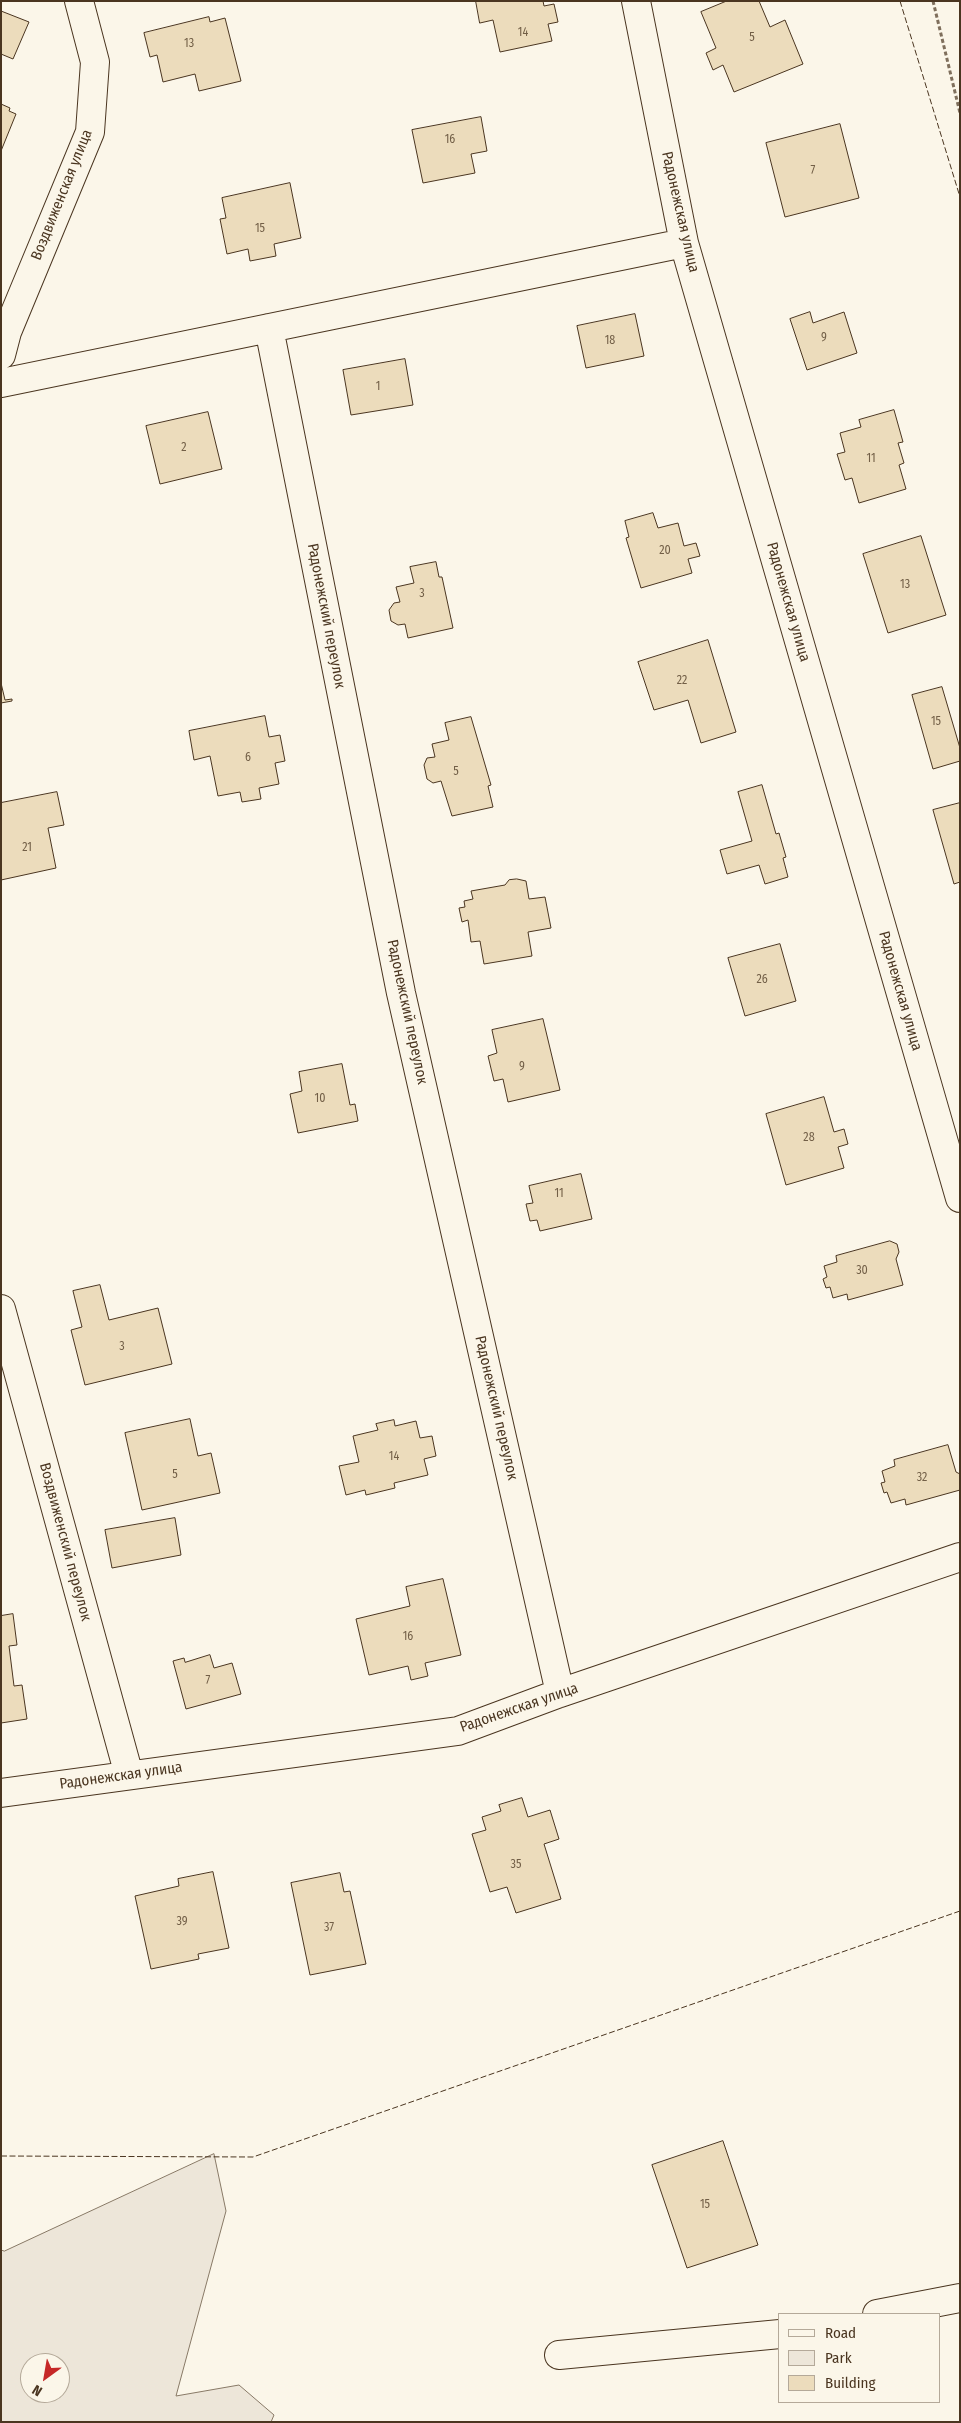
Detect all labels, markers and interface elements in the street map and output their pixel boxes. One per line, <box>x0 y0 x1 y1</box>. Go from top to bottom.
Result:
house number: 14 <box>518 26 528 40</box>
house number: 5 <box>749 31 755 45</box>
house number: 13 <box>184 37 194 51</box>
street label: Воздвиженская улица <box>28 127 96 263</box>
house number: 16 <box>445 133 455 147</box>
street label: Радонежская улица <box>657 150 703 274</box>
house number: 7 <box>811 164 815 178</box>
house number: 15 <box>255 222 265 236</box>
house number: 9 <box>821 331 827 345</box>
house number: 18 <box>605 334 615 348</box>
house number: 1 <box>376 380 380 394</box>
house number: 2 <box>181 441 187 455</box>
house number: 11 <box>866 452 876 466</box>
street label: Радонежская улица <box>762 540 814 664</box>
street label: Радонежский переулок <box>303 542 349 690</box>
house number: 20 <box>659 544 671 558</box>
house number: 13 <box>900 578 910 592</box>
house number: 3 <box>419 587 425 601</box>
house number: 22 <box>677 674 687 688</box>
house number: 15 <box>931 715 941 729</box>
house number: 6 <box>245 751 251 765</box>
house number: 5 <box>453 765 459 779</box>
house number: 21 <box>22 841 32 855</box>
street label: Радонежская улица <box>874 929 926 1053</box>
street label: Радонежский переулок <box>383 938 431 1086</box>
house number: 26 <box>756 973 768 987</box>
house number: 9 <box>519 1060 525 1074</box>
house number: 10 <box>315 1092 325 1106</box>
house number: 28 <box>803 1131 815 1145</box>
house number: 11 <box>554 1187 564 1201</box>
house number: 30 <box>856 1264 868 1278</box>
street label: Радонежский переулок <box>471 1334 521 1482</box>
house number: 3 <box>119 1340 125 1354</box>
house number: 14 <box>389 1450 399 1464</box>
street label: Воздвиженский переулок <box>35 1461 95 1623</box>
house number: 5 <box>172 1468 178 1482</box>
house number: 32 <box>917 1471 927 1485</box>
house number: 16 <box>403 1630 413 1644</box>
house number: 7 <box>206 1674 210 1688</box>
street label: Радонежская улица <box>458 1679 580 1737</box>
street label: Радонежская улица <box>59 1758 183 1794</box>
house number: 35 <box>511 1858 521 1872</box>
house number: 39 <box>176 1915 188 1929</box>
house number: 37 <box>324 1921 334 1935</box>
house number: 15 <box>700 2198 710 2212</box>
legend <box>778 2313 941 2403</box>
text: Road <box>825 2324 856 2342</box>
text: Park <box>825 2349 852 2367</box>
north arrow <box>20 2353 70 2403</box>
text: Building <box>825 2374 876 2392</box>
text: N <box>29 2381 45 2400</box>

